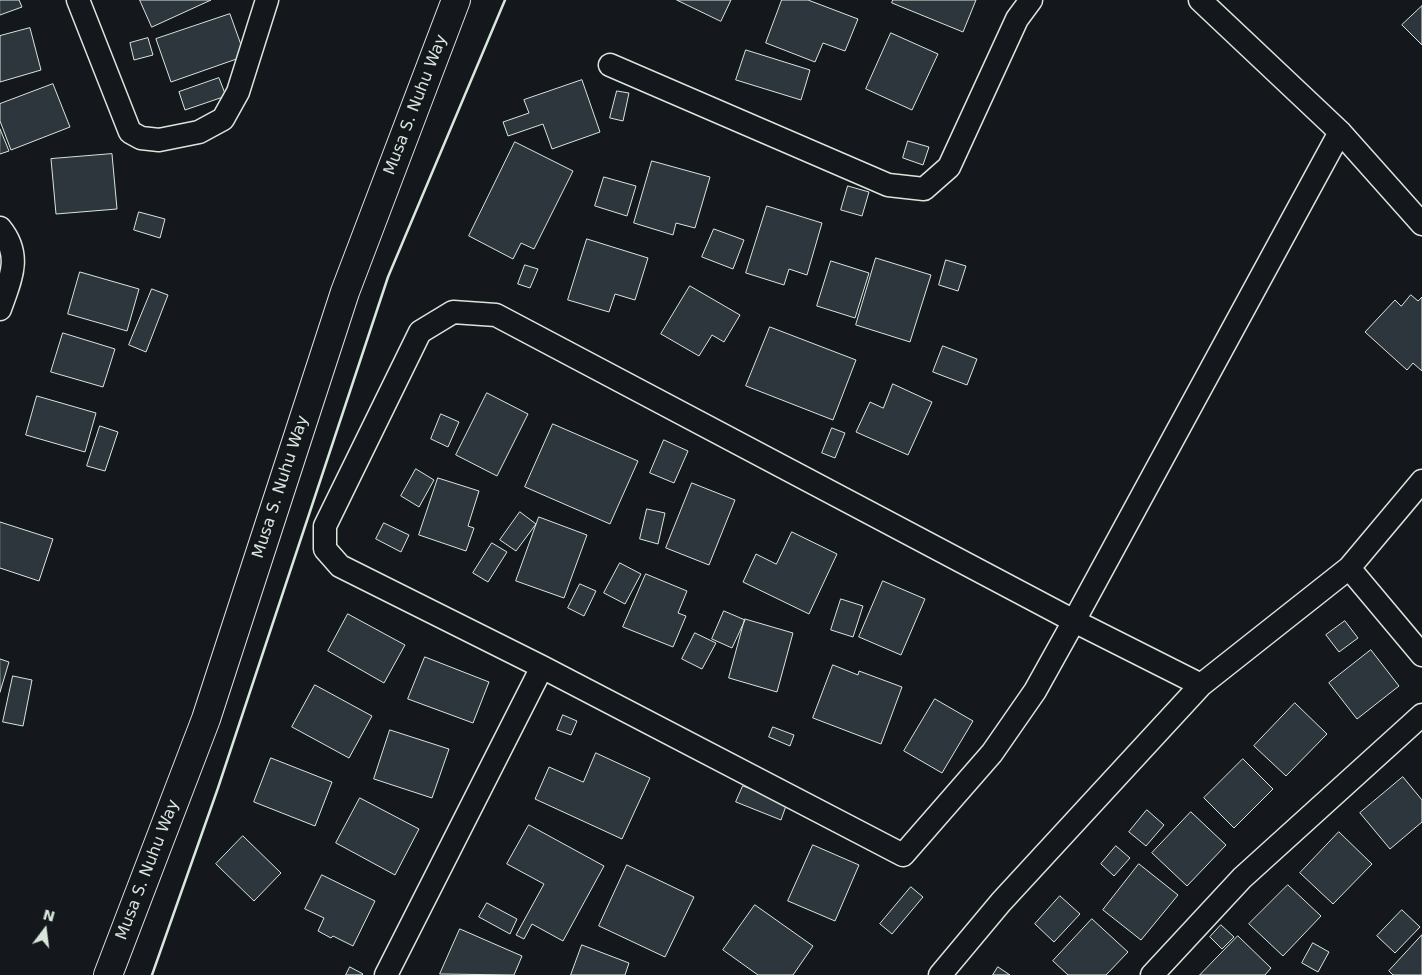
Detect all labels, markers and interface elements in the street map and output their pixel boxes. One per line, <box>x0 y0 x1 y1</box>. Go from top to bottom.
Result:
street label: Musa S. Nuhu Way <box>380 32 452 178</box>
street label: Musa S. Nuhu Way <box>249 413 313 561</box>
street label: Musa S. Nuhu Way <box>112 797 184 943</box>
north arrow <box>20 905 70 955</box>
text: N <box>41 906 57 925</box>

